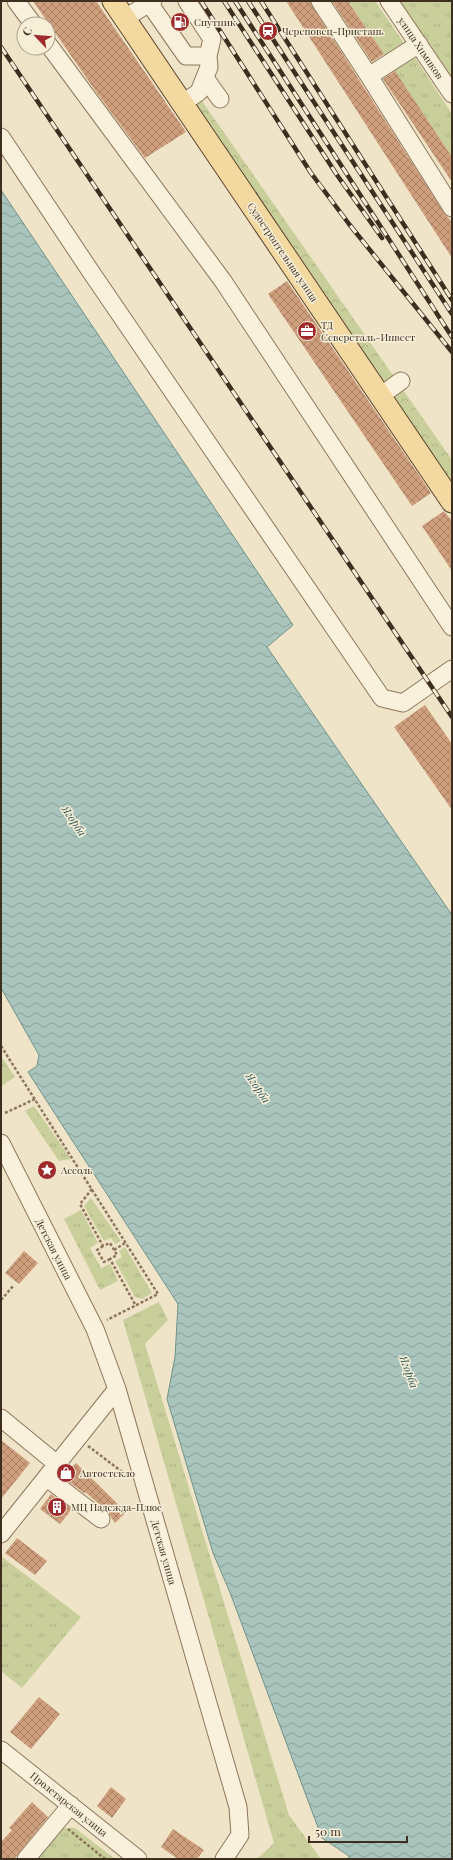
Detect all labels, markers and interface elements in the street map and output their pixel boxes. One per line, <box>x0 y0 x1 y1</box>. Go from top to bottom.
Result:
fuel station icon: Спутник <box>169 11 191 33</box>
street label: улица Химиков <box>395 13 447 82</box>
place label: Спутник <box>194 15 236 29</box>
north arrow <box>16 16 56 56</box>
station icon: Череповец-Пристань <box>257 20 279 42</box>
text: С <box>18 24 35 38</box>
place label: Череповец-Пристань <box>282 24 384 38</box>
street label: Судостроительная улица <box>244 200 322 304</box>
place label: ТД Северсталь-Инвест <box>321 318 416 344</box>
office icon: ТД Северсталь-Инвест <box>296 320 318 342</box>
water label: Ягорба <box>58 802 90 839</box>
water label: Ягорба <box>242 1069 274 1106</box>
place icon: Ассоль <box>36 1159 58 1181</box>
place label: Ассоль <box>60 1163 93 1177</box>
street label: Детская улица <box>33 1216 75 1282</box>
water label: Ягорба <box>396 1352 422 1390</box>
shop icon: Автостекло <box>55 1462 77 1484</box>
place label: Автостекло <box>79 1466 136 1480</box>
building icon: МЦ Надежда-Плюс <box>46 1496 68 1518</box>
place label: МЦ Надежда-Плюс <box>71 1500 162 1514</box>
street label: Детская улица <box>148 1518 180 1586</box>
street label: Пролетарская улица <box>27 1769 111 1840</box>
scale bar <box>309 1818 407 1844</box>
text: 50 m <box>315 1823 341 1839</box>

